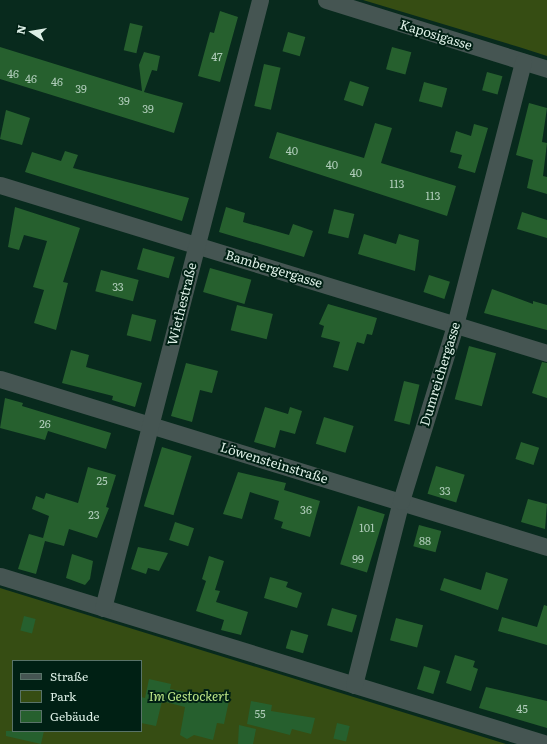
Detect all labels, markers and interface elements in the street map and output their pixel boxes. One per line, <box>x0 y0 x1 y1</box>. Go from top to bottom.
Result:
north arrow <box>12 12 52 52</box>
street label: Kaposigasse <box>398 17 474 53</box>
text: N <box>11 23 29 36</box>
house number: 47 <box>211 49 223 63</box>
house number: 46 <box>7 66 19 80</box>
house number: 46 <box>25 71 37 85</box>
house number: 46 <box>51 74 63 88</box>
house number: 39 <box>75 81 87 95</box>
house number: 39 <box>118 93 130 107</box>
house number: 39 <box>142 101 154 115</box>
house number: 40 <box>286 143 298 157</box>
house number: 40 <box>326 157 338 171</box>
house number: 40 <box>350 165 362 179</box>
house number: 113 <box>390 176 404 190</box>
house number: 113 <box>426 188 440 202</box>
street label: Bambergergasse <box>224 247 324 291</box>
street label: Wiethestraße <box>164 261 200 347</box>
house number: 33 <box>112 279 124 293</box>
street label: Dumreichergasse <box>417 320 463 428</box>
house number: 26 <box>39 416 51 430</box>
street label: Löwensteinstraße <box>218 439 330 487</box>
house number: 25 <box>96 473 108 487</box>
house number: 33 <box>439 483 451 497</box>
house number: 36 <box>300 502 312 516</box>
house number: 23 <box>88 507 100 521</box>
house number: 101 <box>359 520 375 534</box>
house number: 88 <box>419 533 431 547</box>
house number: 99 <box>352 551 364 565</box>
legend <box>12 660 142 732</box>
text: Straße <box>50 667 88 685</box>
text: Park <box>50 687 76 705</box>
park label: Im Gestockert <box>149 688 229 704</box>
house number: 45 <box>516 701 528 715</box>
house number: 55 <box>254 706 266 720</box>
text: Gebäude <box>50 707 99 725</box>

